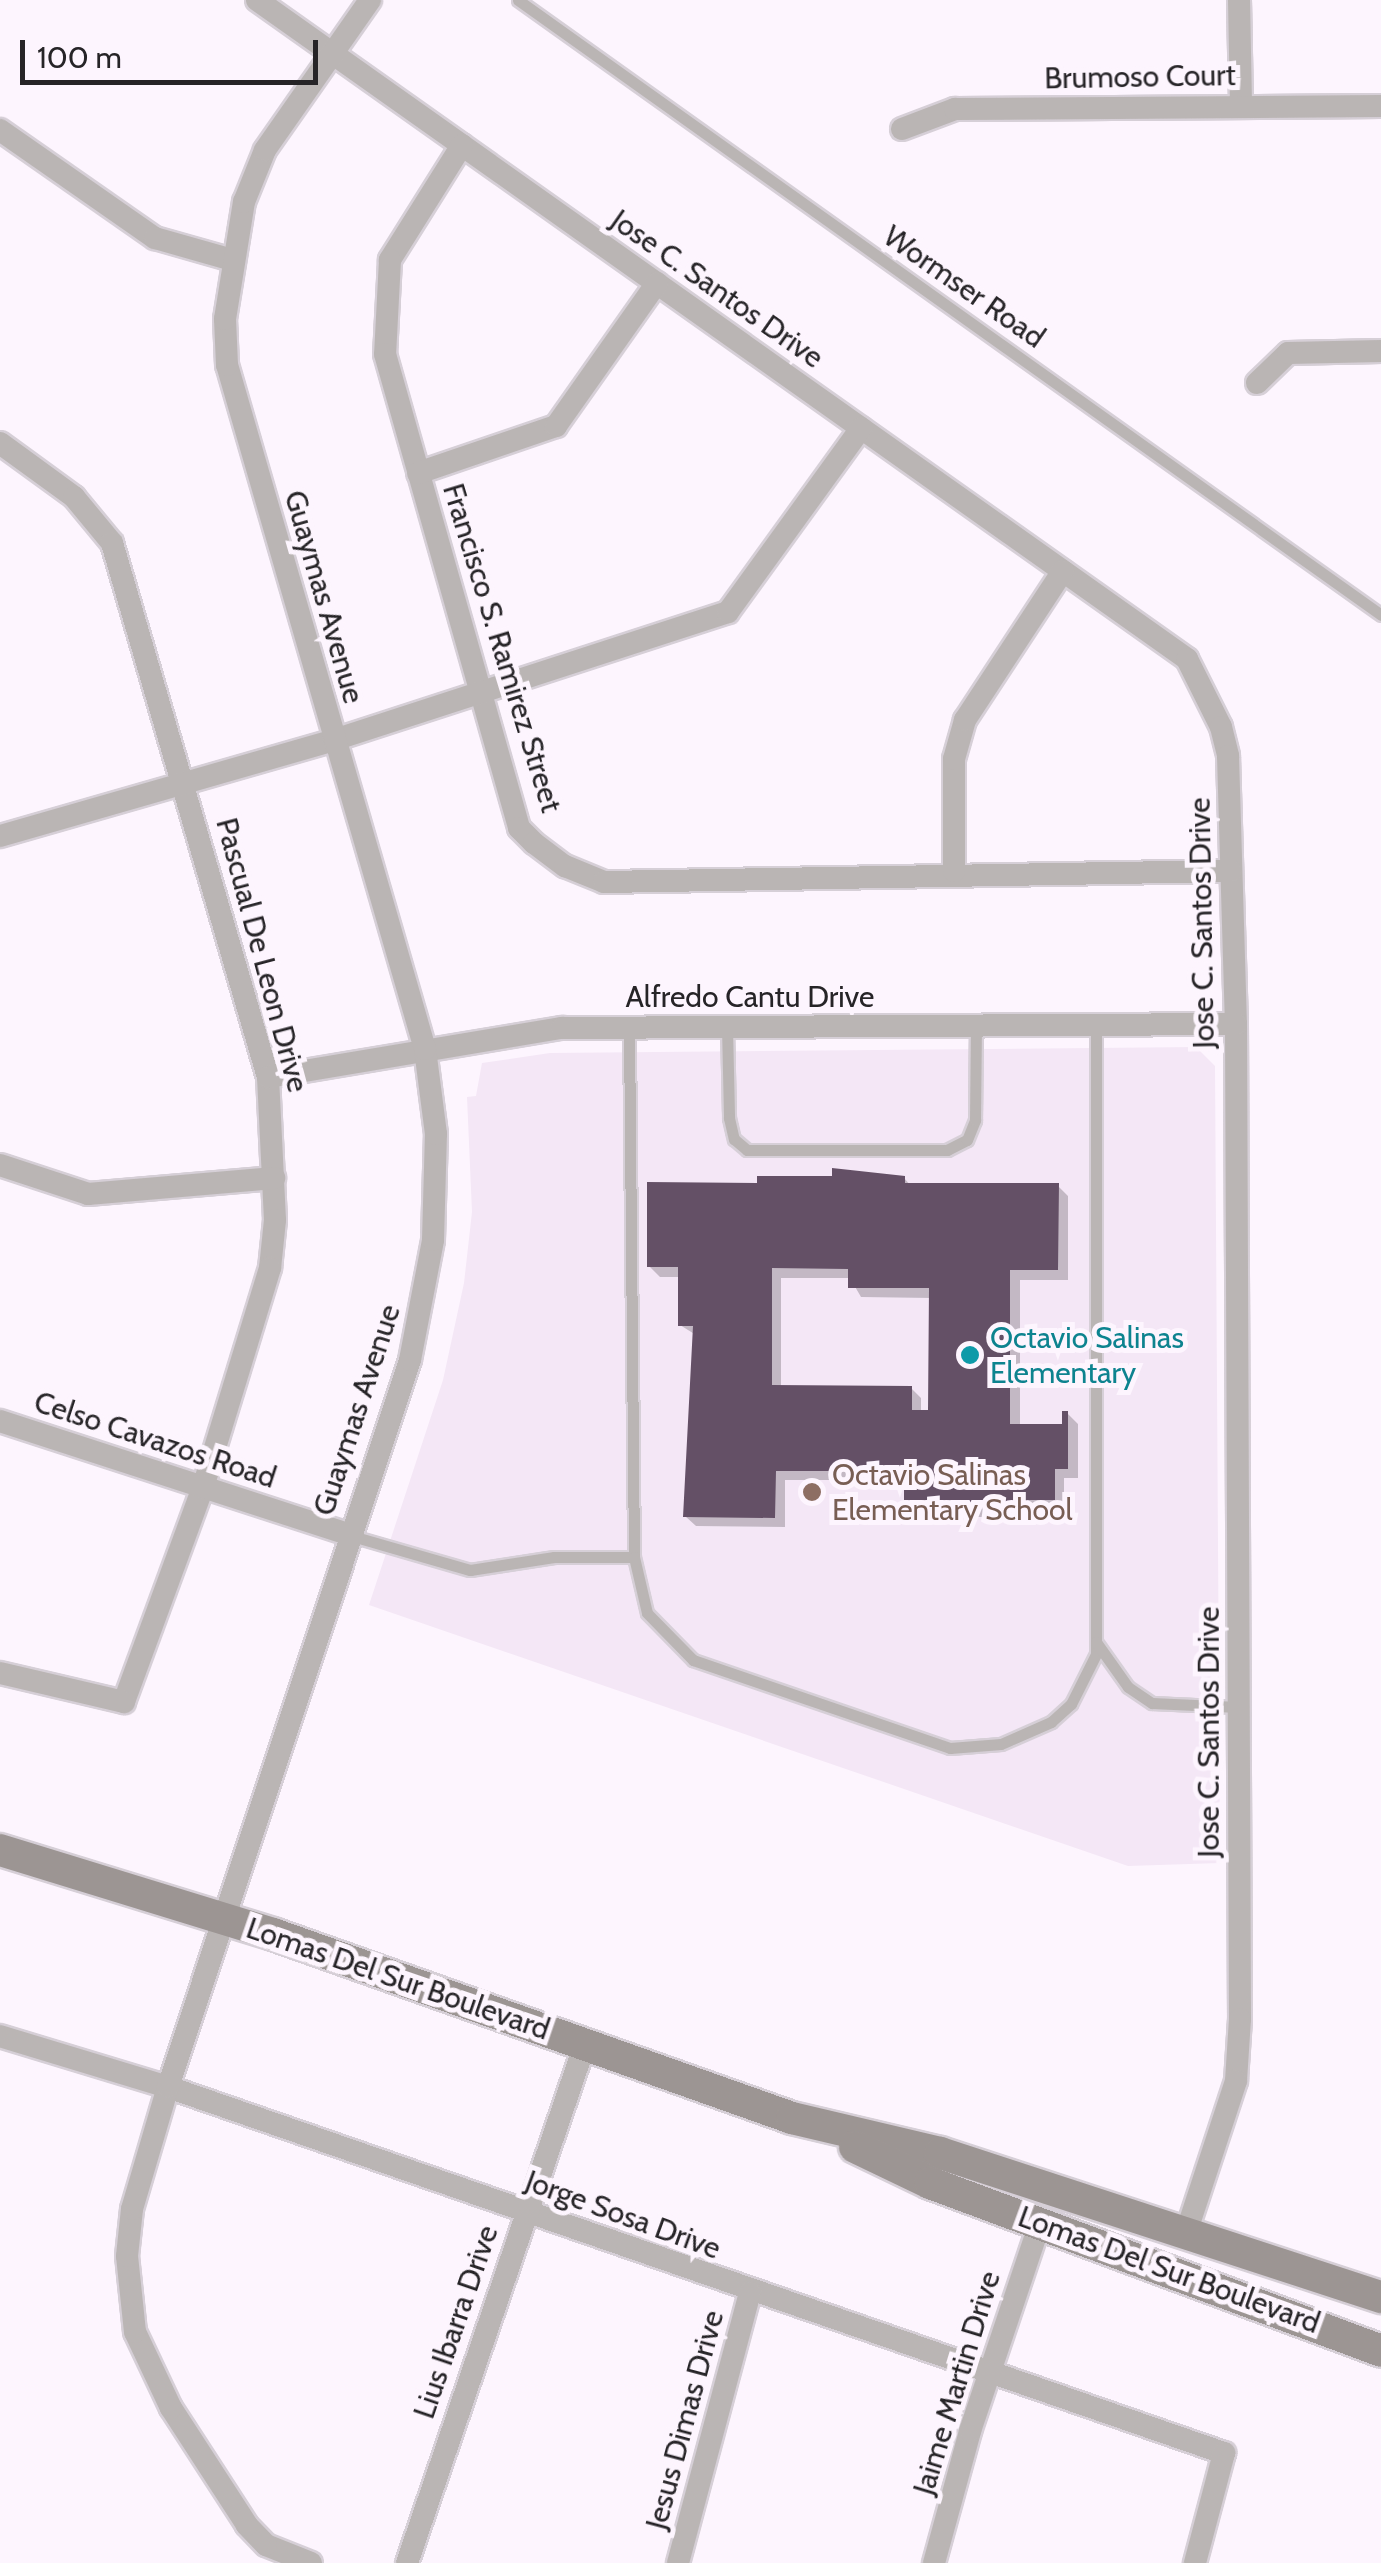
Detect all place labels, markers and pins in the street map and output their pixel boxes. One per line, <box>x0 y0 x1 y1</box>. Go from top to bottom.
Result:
place label: Octavio Salinas Elementary <box>990 1320 1184 1390</box>
marker: Octavio Salinas Elementary <box>959 1344 981 1366</box>
place label: Octavio Salinas Elementary School <box>832 1457 1072 1528</box>
marker: Octavio Salinas Elementary School <box>801 1481 823 1503</box>

